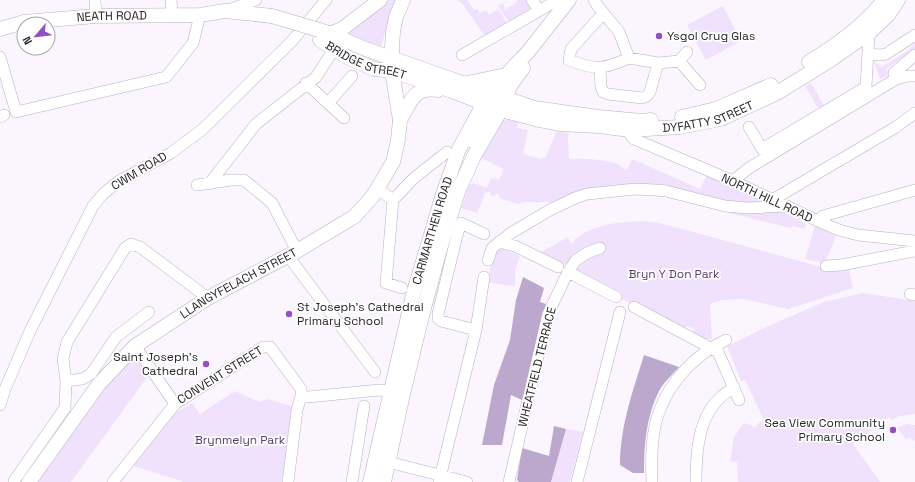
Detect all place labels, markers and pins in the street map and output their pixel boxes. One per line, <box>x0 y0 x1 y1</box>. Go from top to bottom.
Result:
place label: Ysgol Crug Glas <box>667 28 755 44</box>
marker: Ysgol Crug Glas <box>654 31 664 41</box>
place label: St Joseph's Cathedral Primary School <box>297 299 424 329</box>
marker: St Joseph's Cathedral Primary School <box>284 309 294 319</box>
place label: Saint Joseph's Cathedral <box>113 349 198 379</box>
marker: Saint Joseph's Cathedral <box>201 359 211 369</box>
place label: Sea View Community Primary School <box>764 415 885 445</box>
marker: Sea View Community Primary School <box>888 425 898 435</box>

